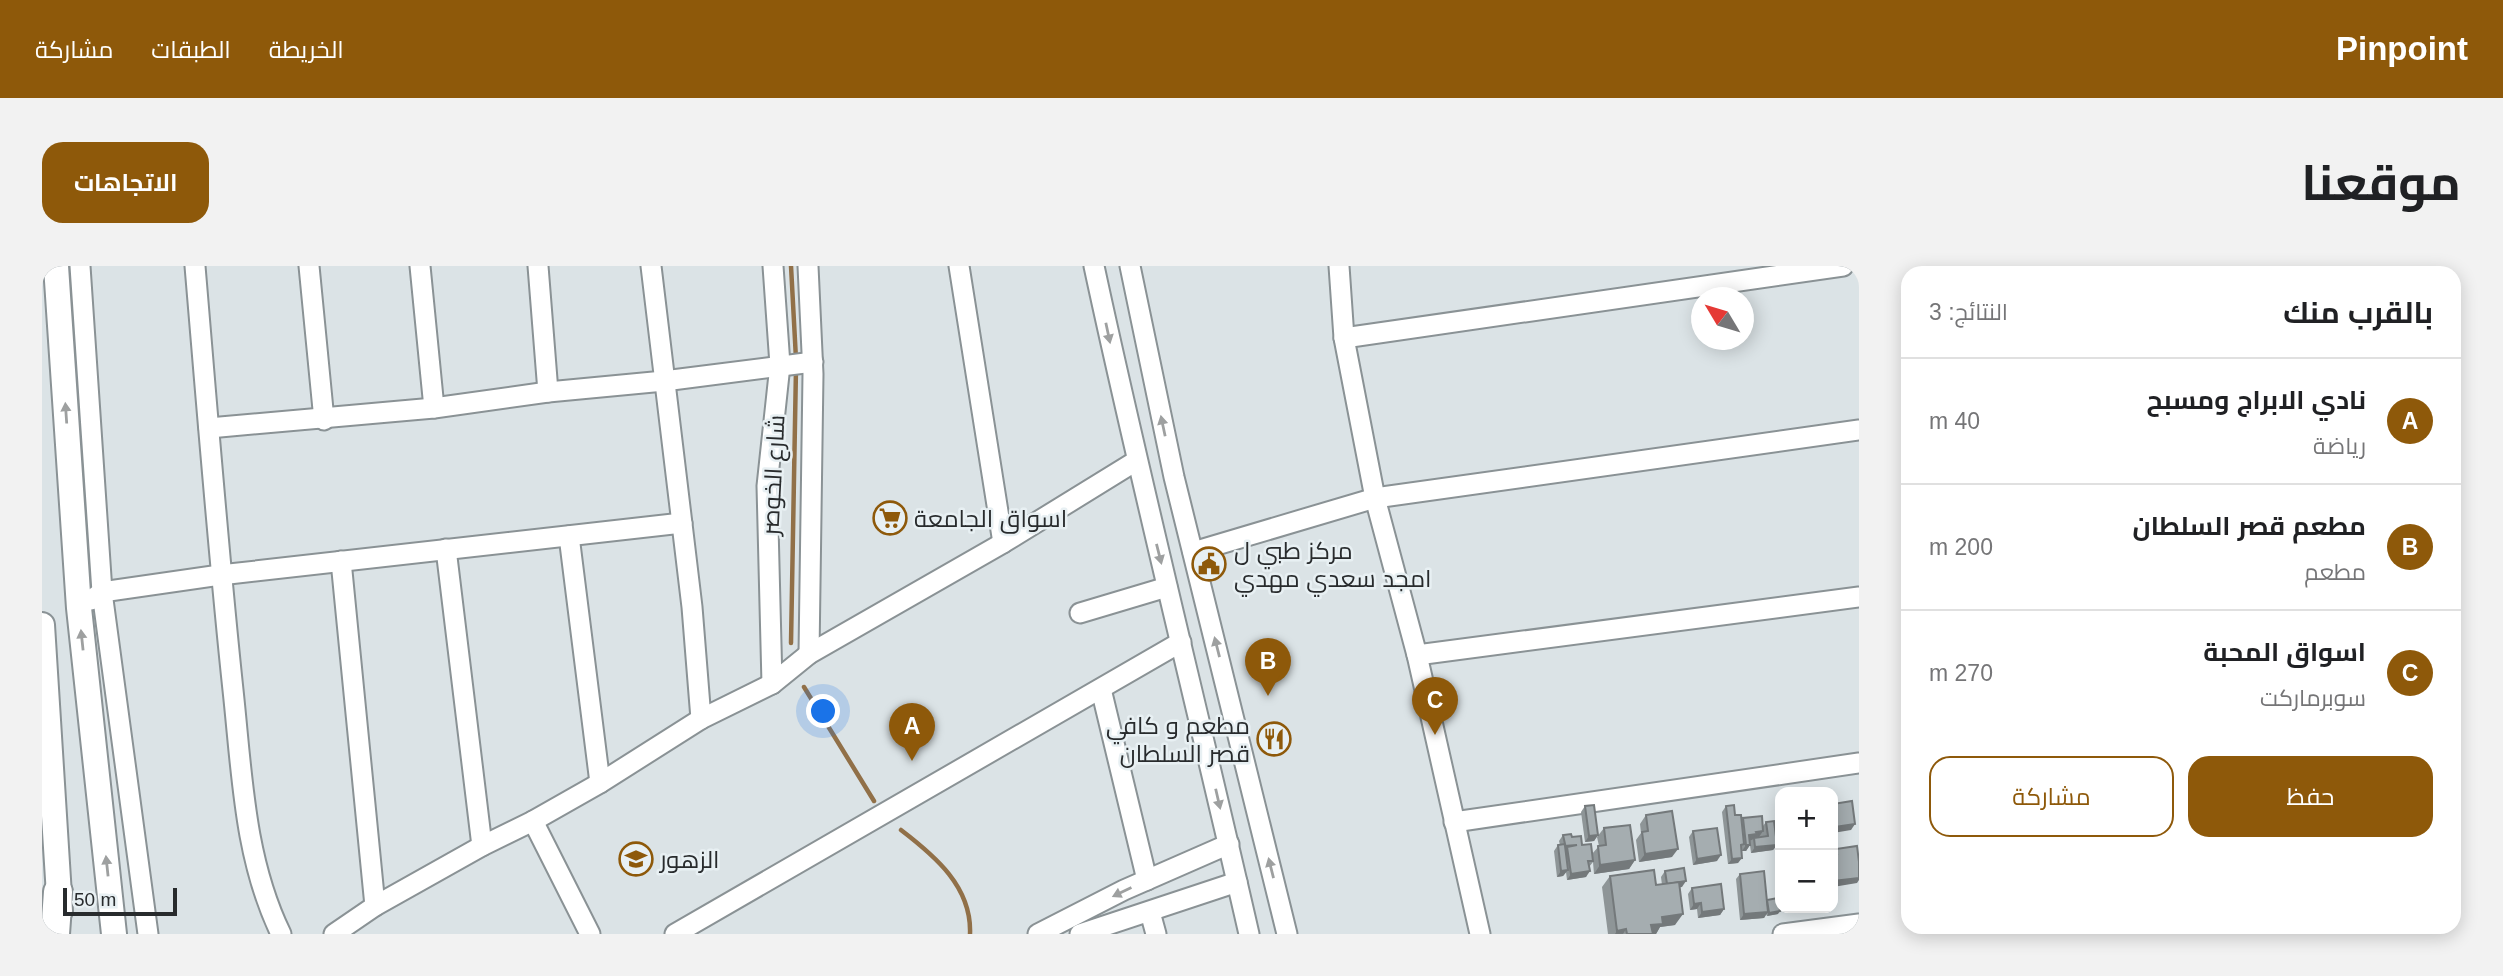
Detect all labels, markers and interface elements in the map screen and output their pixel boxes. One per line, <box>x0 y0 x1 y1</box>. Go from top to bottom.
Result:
text: Pinpoint <box>2336 30 2468 67</box>
text: مشاركة <box>35 36 113 63</box>
text: الطبقات <box>151 36 231 63</box>
text: الخريطة <box>269 36 344 63</box>
button: الاتجاهات <box>42 142 209 223</box>
text: موقعنا <box>2301 156 2461 210</box>
north arrow <box>1691 287 1754 350</box>
text: بالقرب منك <box>2283 296 2433 329</box>
text: النتائج: 3 <box>1929 299 2008 325</box>
one-way arrow <box>1103 322 1114 344</box>
text: نادي الابراج ومسبح <box>2147 385 2366 415</box>
one-way arrow <box>60 402 71 424</box>
text: 40 m <box>1929 408 1980 434</box>
text: A <box>2402 408 2418 434</box>
street label: شارع الخوصر <box>756 414 793 538</box>
one-way arrow <box>1158 415 1169 437</box>
text: رياضة <box>2313 433 2366 459</box>
supermarket icon: اسواق الجامعة <box>871 499 909 537</box>
place label: اسواق الجامعة <box>914 505 1067 534</box>
text: مطعم قصر السلطان <box>2133 511 2366 541</box>
text: 200 m <box>1929 534 1993 560</box>
text: B <box>2402 534 2418 560</box>
place label: مركز طبي ل امجد سعدي مهدي <box>1234 537 1432 597</box>
one-way arrow <box>1154 544 1165 566</box>
public building icon: مركز طبي ل امجد سعدي مهدي <box>1190 545 1228 583</box>
text: مطعم <box>2304 559 2366 585</box>
one-way arrow <box>77 629 88 651</box>
one-way arrow <box>1211 636 1222 658</box>
text: اسواق المحبة <box>2203 637 2366 667</box>
pin: B <box>1245 638 1291 696</box>
text: 270 m <box>1929 660 1993 686</box>
text: C <box>2402 660 2418 686</box>
pin: C <box>1412 677 1458 735</box>
text: سوبرماركت <box>2260 685 2366 711</box>
your location <box>806 694 840 728</box>
pin: A <box>889 703 935 761</box>
place label: مطعم و كافي قصر السلطان <box>1106 712 1250 768</box>
restaurant icon: مطعم و كافي قصر السلطان <box>1255 720 1293 758</box>
button: مشاركة <box>1929 756 2174 837</box>
button: حفظ <box>2188 756 2433 837</box>
map controls <box>1775 787 1838 913</box>
button: + <box>1775 787 1838 850</box>
one-way arrow <box>1213 788 1224 810</box>
school or university icon: الزهور <box>617 840 655 878</box>
place label: الزهور <box>658 846 720 873</box>
button: − <box>1775 850 1838 913</box>
one-way arrow <box>101 855 112 877</box>
one-way arrow <box>1265 857 1276 879</box>
scale bar <box>63 885 177 917</box>
one-way arrow <box>1112 886 1132 897</box>
text: 50 m <box>74 889 116 910</box>

